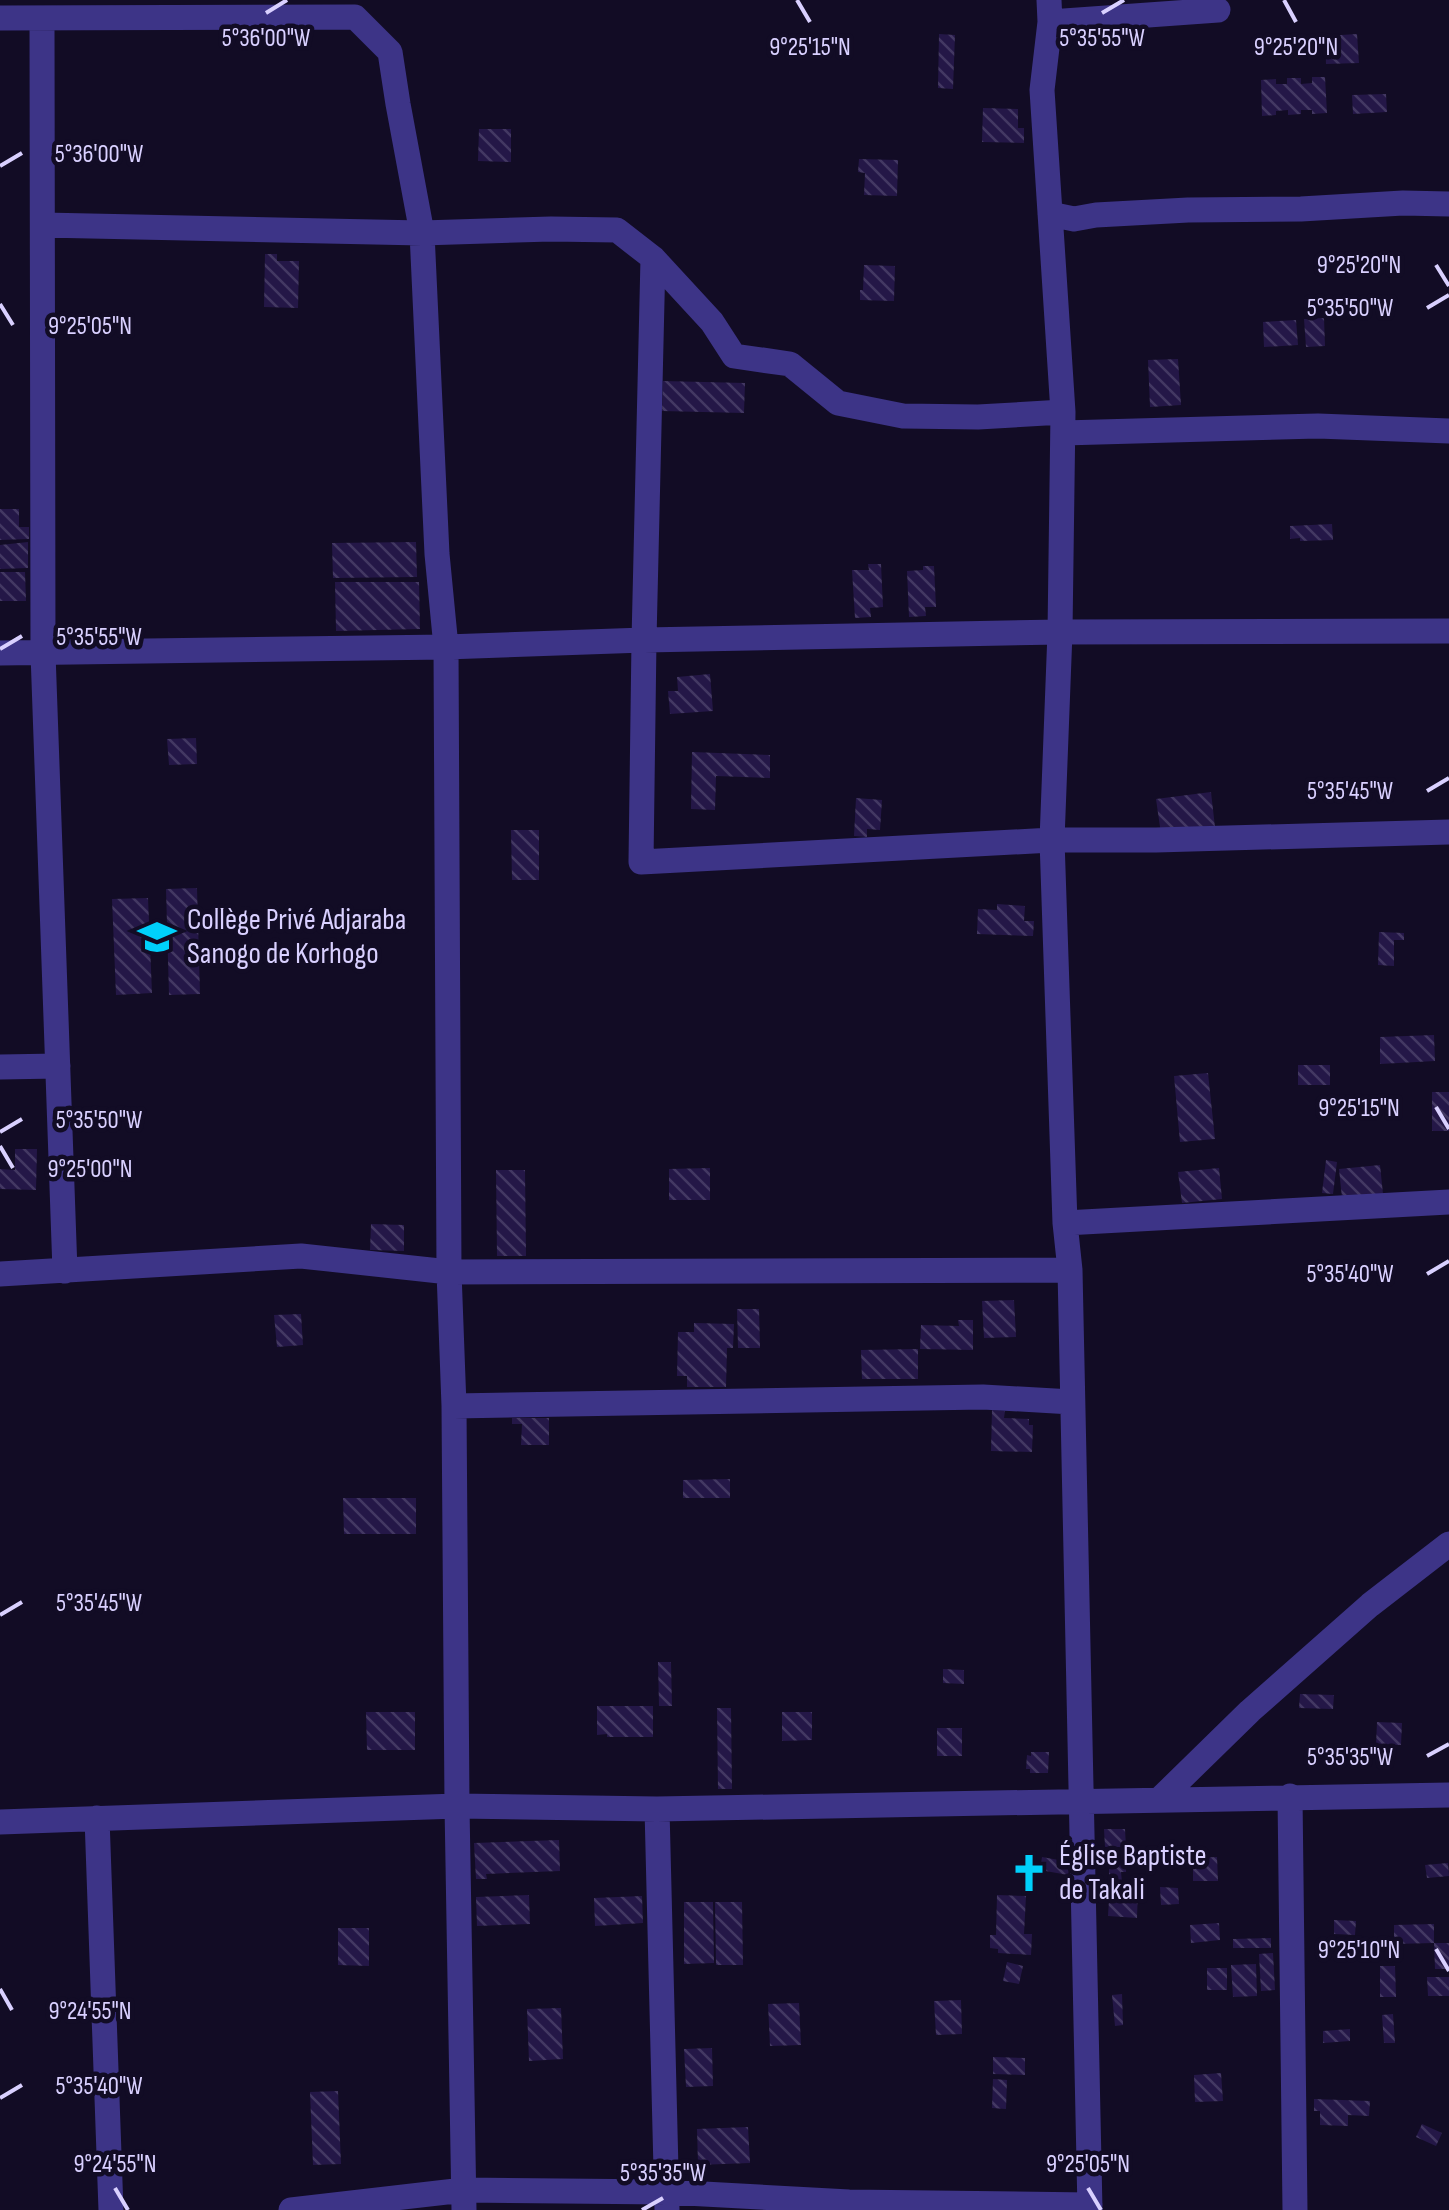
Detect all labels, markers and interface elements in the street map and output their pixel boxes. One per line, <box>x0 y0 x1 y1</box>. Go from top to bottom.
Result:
text: 5°36'00"W <box>222 23 310 54</box>
text: 5°35'55"W <box>1059 23 1145 54</box>
text: 9°25'15"N <box>769 32 851 63</box>
text: 9°25'20"N <box>1254 32 1338 63</box>
text: 5°36'00"W <box>55 139 143 170</box>
text: 9°25'20"N <box>1317 250 1401 281</box>
text: 5°35'50"W <box>1307 293 1393 324</box>
text: 9°25'05"N <box>48 311 132 342</box>
text: 5°35'55"W <box>56 622 142 653</box>
text: 5°35'45"W <box>1307 776 1393 807</box>
place label: Collège Privé Adjaraba Sanogo de Korhogo <box>187 902 406 972</box>
school or university icon: Collège Privé Adjaraba Sanogo de Korhogo <box>136 916 178 958</box>
text: 9°25'15"N <box>1318 1093 1400 1124</box>
text: 5°35'50"W <box>56 1105 142 1136</box>
text: 9°25'00"N <box>47 1154 133 1185</box>
text: 5°35'40"W <box>1306 1259 1394 1290</box>
text: 5°35'45"W <box>56 1588 142 1619</box>
text: 5°35'35"W <box>1307 1742 1393 1773</box>
place label: Église Baptiste de Takali <box>1059 1838 1207 1908</box>
church icon: Église Baptiste de Takali <box>1008 1852 1050 1894</box>
text: 9°25'10"N <box>1318 1935 1400 1966</box>
text: 9°24'55"N <box>48 1996 132 2027</box>
text: 5°35'40"W <box>55 2071 143 2102</box>
text: 9°24'55"N <box>73 2149 157 2180</box>
text: 9°25'05"N <box>1046 2149 1130 2180</box>
text: 5°35'35"W <box>620 2158 706 2189</box>

